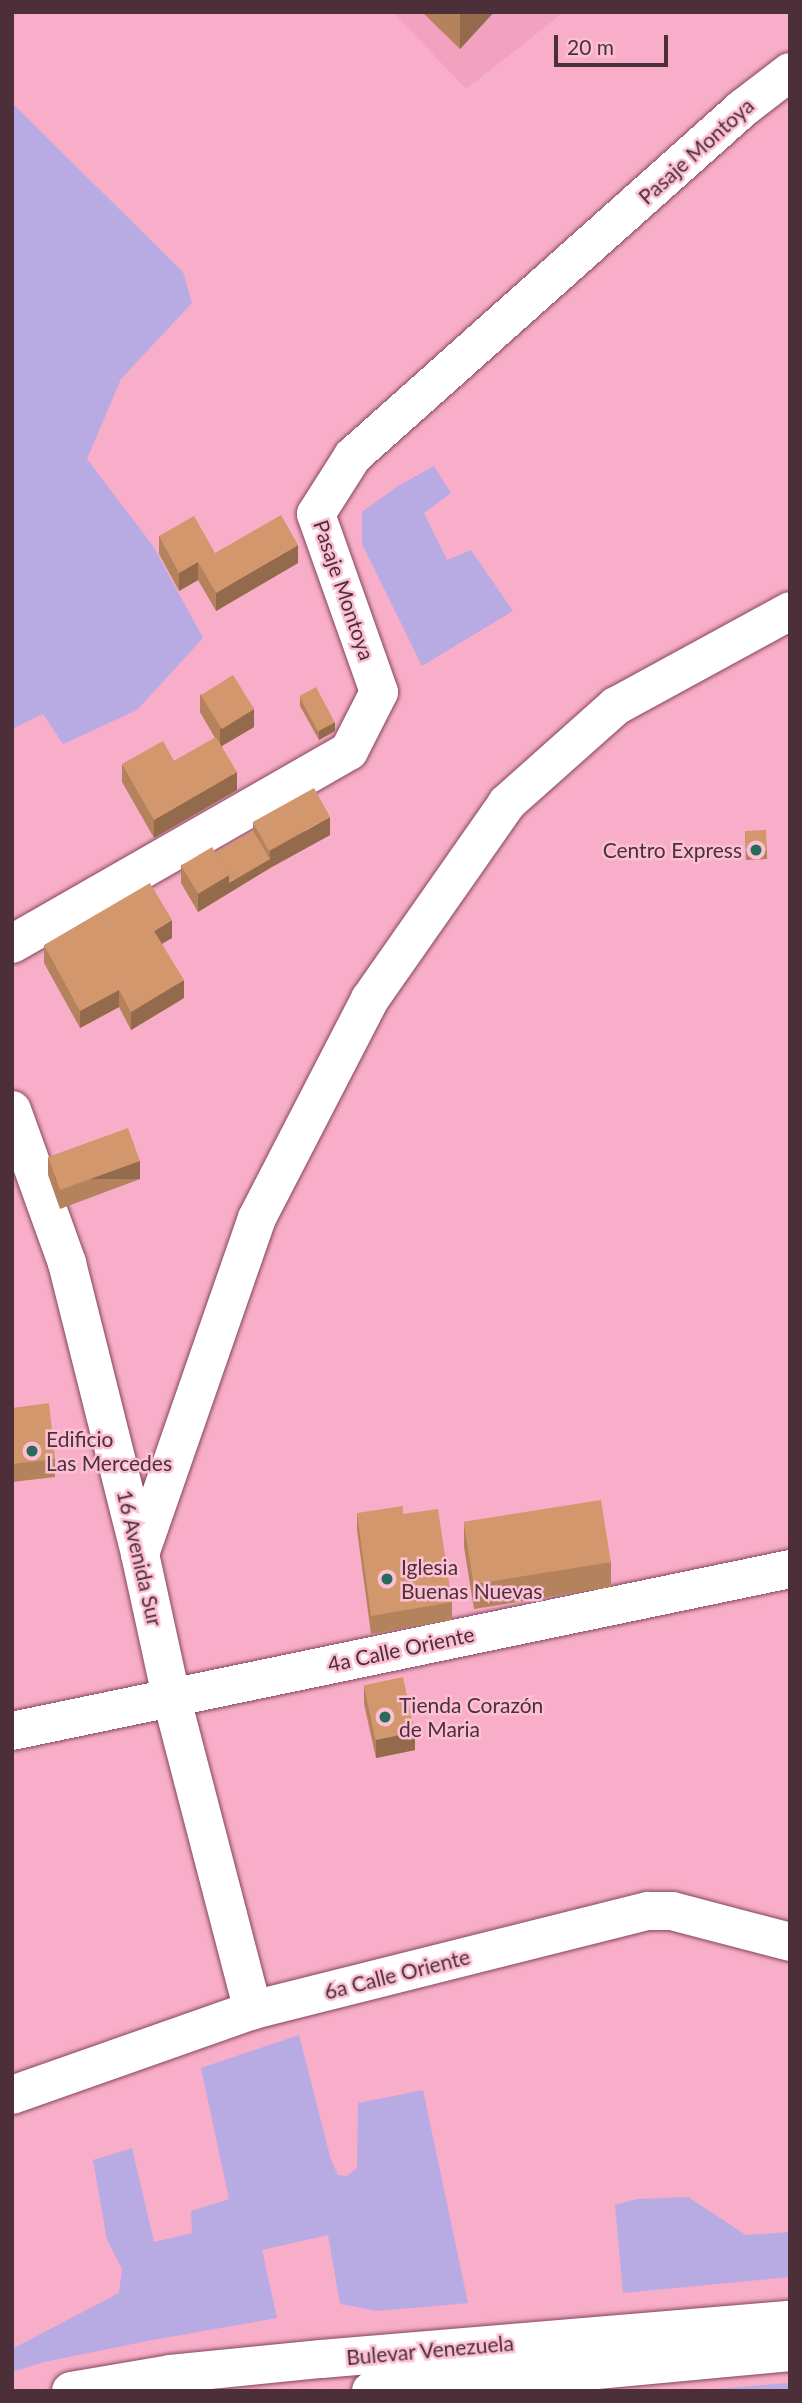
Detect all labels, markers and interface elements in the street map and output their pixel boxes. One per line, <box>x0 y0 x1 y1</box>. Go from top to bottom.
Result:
scale bar <box>557 21 671 65</box>
text: 20 m <box>567 34 614 59</box>
street label: Pasaje Montoya <box>633 93 759 209</box>
street label: Pasaje Montoya <box>308 517 380 663</box>
place label: Centro Express <box>603 837 742 863</box>
marker: Centro Express <box>748 842 764 858</box>
place label: Edificio Las Mercedes <box>46 1426 172 1476</box>
marker: Edificio Las Mercedes <box>24 1443 40 1459</box>
street label: 16 Avenida Sur <box>112 1487 168 1629</box>
place label: Iglesia Buenas Nuevas <box>401 1554 542 1604</box>
marker: Iglesia Buenas Nuevas <box>379 1571 395 1587</box>
street label: 4a Calle Oriente <box>325 1621 477 1677</box>
place label: Tienda Corazón de Maria <box>399 1692 543 1742</box>
marker: Tienda Corazón de Maria <box>377 1709 393 1725</box>
street label: 6a Calle Oriente <box>321 1944 473 2004</box>
street label: Bulevar Venezuela <box>345 2330 515 2370</box>

